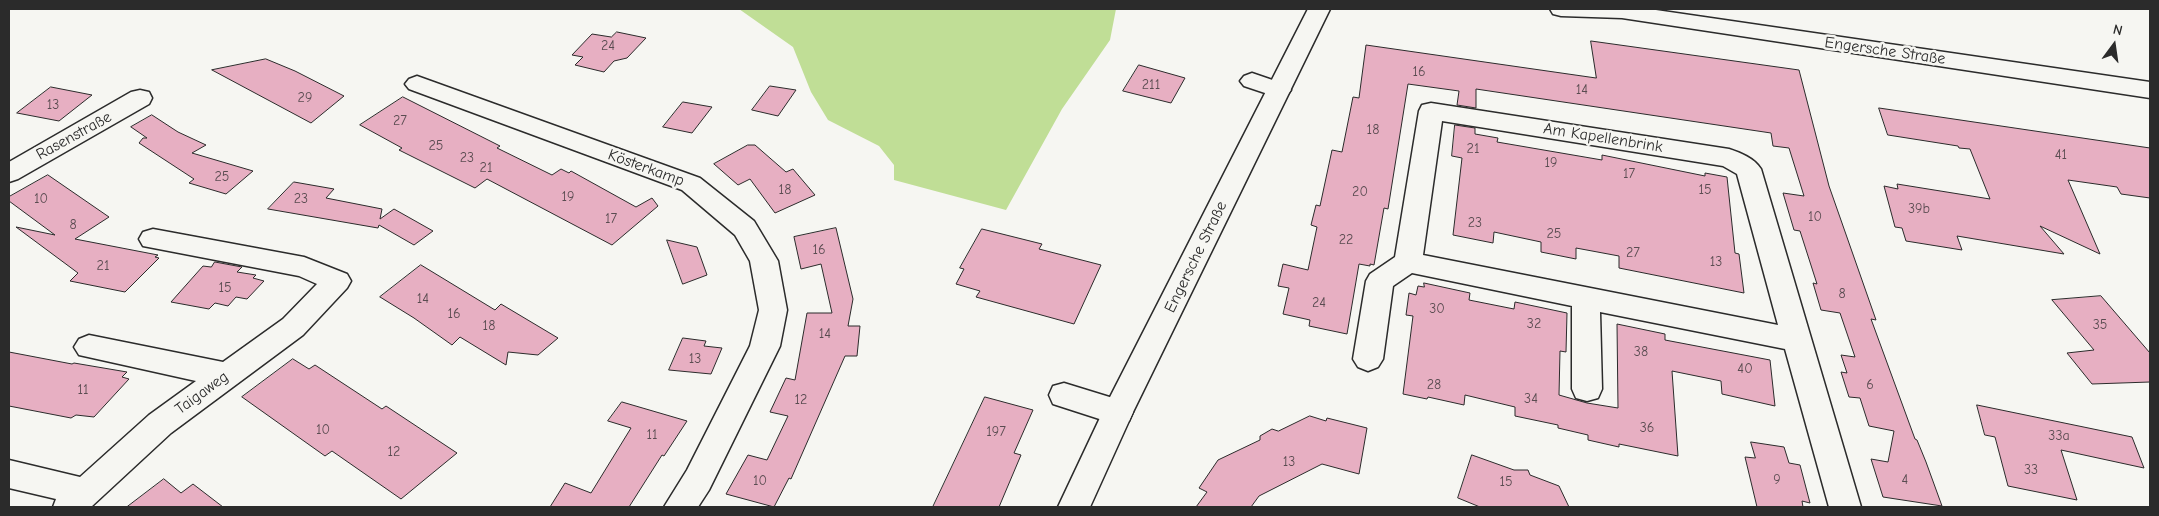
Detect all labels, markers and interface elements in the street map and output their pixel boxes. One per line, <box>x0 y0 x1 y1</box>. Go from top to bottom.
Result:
north arrow <box>2089 20 2139 70</box>
text: N <box>2111 21 2124 39</box>
street label: Engersche Straße <box>1823 33 1947 69</box>
house number: 24 <box>601 38 615 54</box>
house number: 16 <box>1412 64 1426 80</box>
house number: 211 <box>1142 77 1160 93</box>
house number: 14 <box>1576 82 1588 98</box>
house number: 29 <box>298 90 312 106</box>
house number: 13 <box>47 97 59 113</box>
street label: Rasenstraße <box>33 107 115 165</box>
house number: 27 <box>393 113 407 129</box>
street label: Am Kapellenbrink <box>1542 119 1664 157</box>
house number: 18 <box>1367 122 1379 138</box>
house number: 25 <box>429 138 443 154</box>
house number: 21 <box>1467 141 1479 157</box>
street label: Kösterkamp <box>605 145 687 191</box>
house number: 41 <box>2055 147 2067 163</box>
house number: 23 <box>460 150 474 166</box>
house number: 19 <box>1545 155 1557 171</box>
house number: 21 <box>480 160 492 176</box>
house number: 17 <box>1623 166 1635 182</box>
house number: 25 <box>215 169 229 185</box>
house number: 18 <box>779 182 791 198</box>
house number: 15 <box>1698 182 1712 198</box>
house number: 20 <box>1352 184 1368 200</box>
house number: 19 <box>562 189 574 205</box>
house number: 10 <box>34 191 48 207</box>
house number: 23 <box>294 191 308 207</box>
street label: Engersche Straße <box>1161 198 1231 316</box>
house number: 39b <box>1908 201 1930 217</box>
house number: 10 <box>1808 209 1822 225</box>
house number: 17 <box>605 211 617 227</box>
house number: 23 <box>1468 215 1482 231</box>
house number: 8 <box>69 217 77 233</box>
house number: 25 <box>1547 226 1561 242</box>
house number: 22 <box>1339 232 1353 248</box>
house number: 16 <box>812 242 826 258</box>
house number: 27 <box>1626 245 1640 261</box>
house number: 13 <box>1710 254 1722 270</box>
house number: 21 <box>97 258 109 274</box>
house number: 15 <box>218 280 232 296</box>
house number: 8 <box>1838 286 1846 302</box>
house number: 14 <box>417 291 429 307</box>
house number: 24 <box>1312 295 1326 311</box>
house number: 30 <box>1429 301 1445 317</box>
house number: 16 <box>447 306 461 322</box>
house number: 32 <box>1527 316 1541 332</box>
house number: 35 <box>2093 317 2107 333</box>
house number: 18 <box>483 318 495 334</box>
house number: 14 <box>819 326 831 342</box>
house number: 38 <box>1634 344 1648 360</box>
house number: 13 <box>689 351 701 367</box>
house number: 40 <box>1737 361 1753 377</box>
street label: Taigaweg <box>172 367 232 419</box>
house number: 28 <box>1427 377 1441 393</box>
house number: 6 <box>1866 377 1874 393</box>
house number: 11 <box>77 382 89 398</box>
house number: 34 <box>1524 391 1538 407</box>
house number: 12 <box>795 392 807 408</box>
house number: 36 <box>1640 420 1654 436</box>
house number: 10 <box>316 422 330 438</box>
house number: 197 <box>986 424 1006 440</box>
house number: 11 <box>646 427 658 443</box>
house number: 33a <box>2048 428 2070 444</box>
house number: 12 <box>388 444 400 460</box>
house number: 13 <box>1283 454 1295 470</box>
house number: 33 <box>2024 462 2038 478</box>
house number: 9 <box>1773 472 1781 488</box>
house number: 4 <box>1902 472 1908 488</box>
house number: 10 <box>753 473 767 489</box>
house number: 15 <box>1499 474 1513 490</box>

